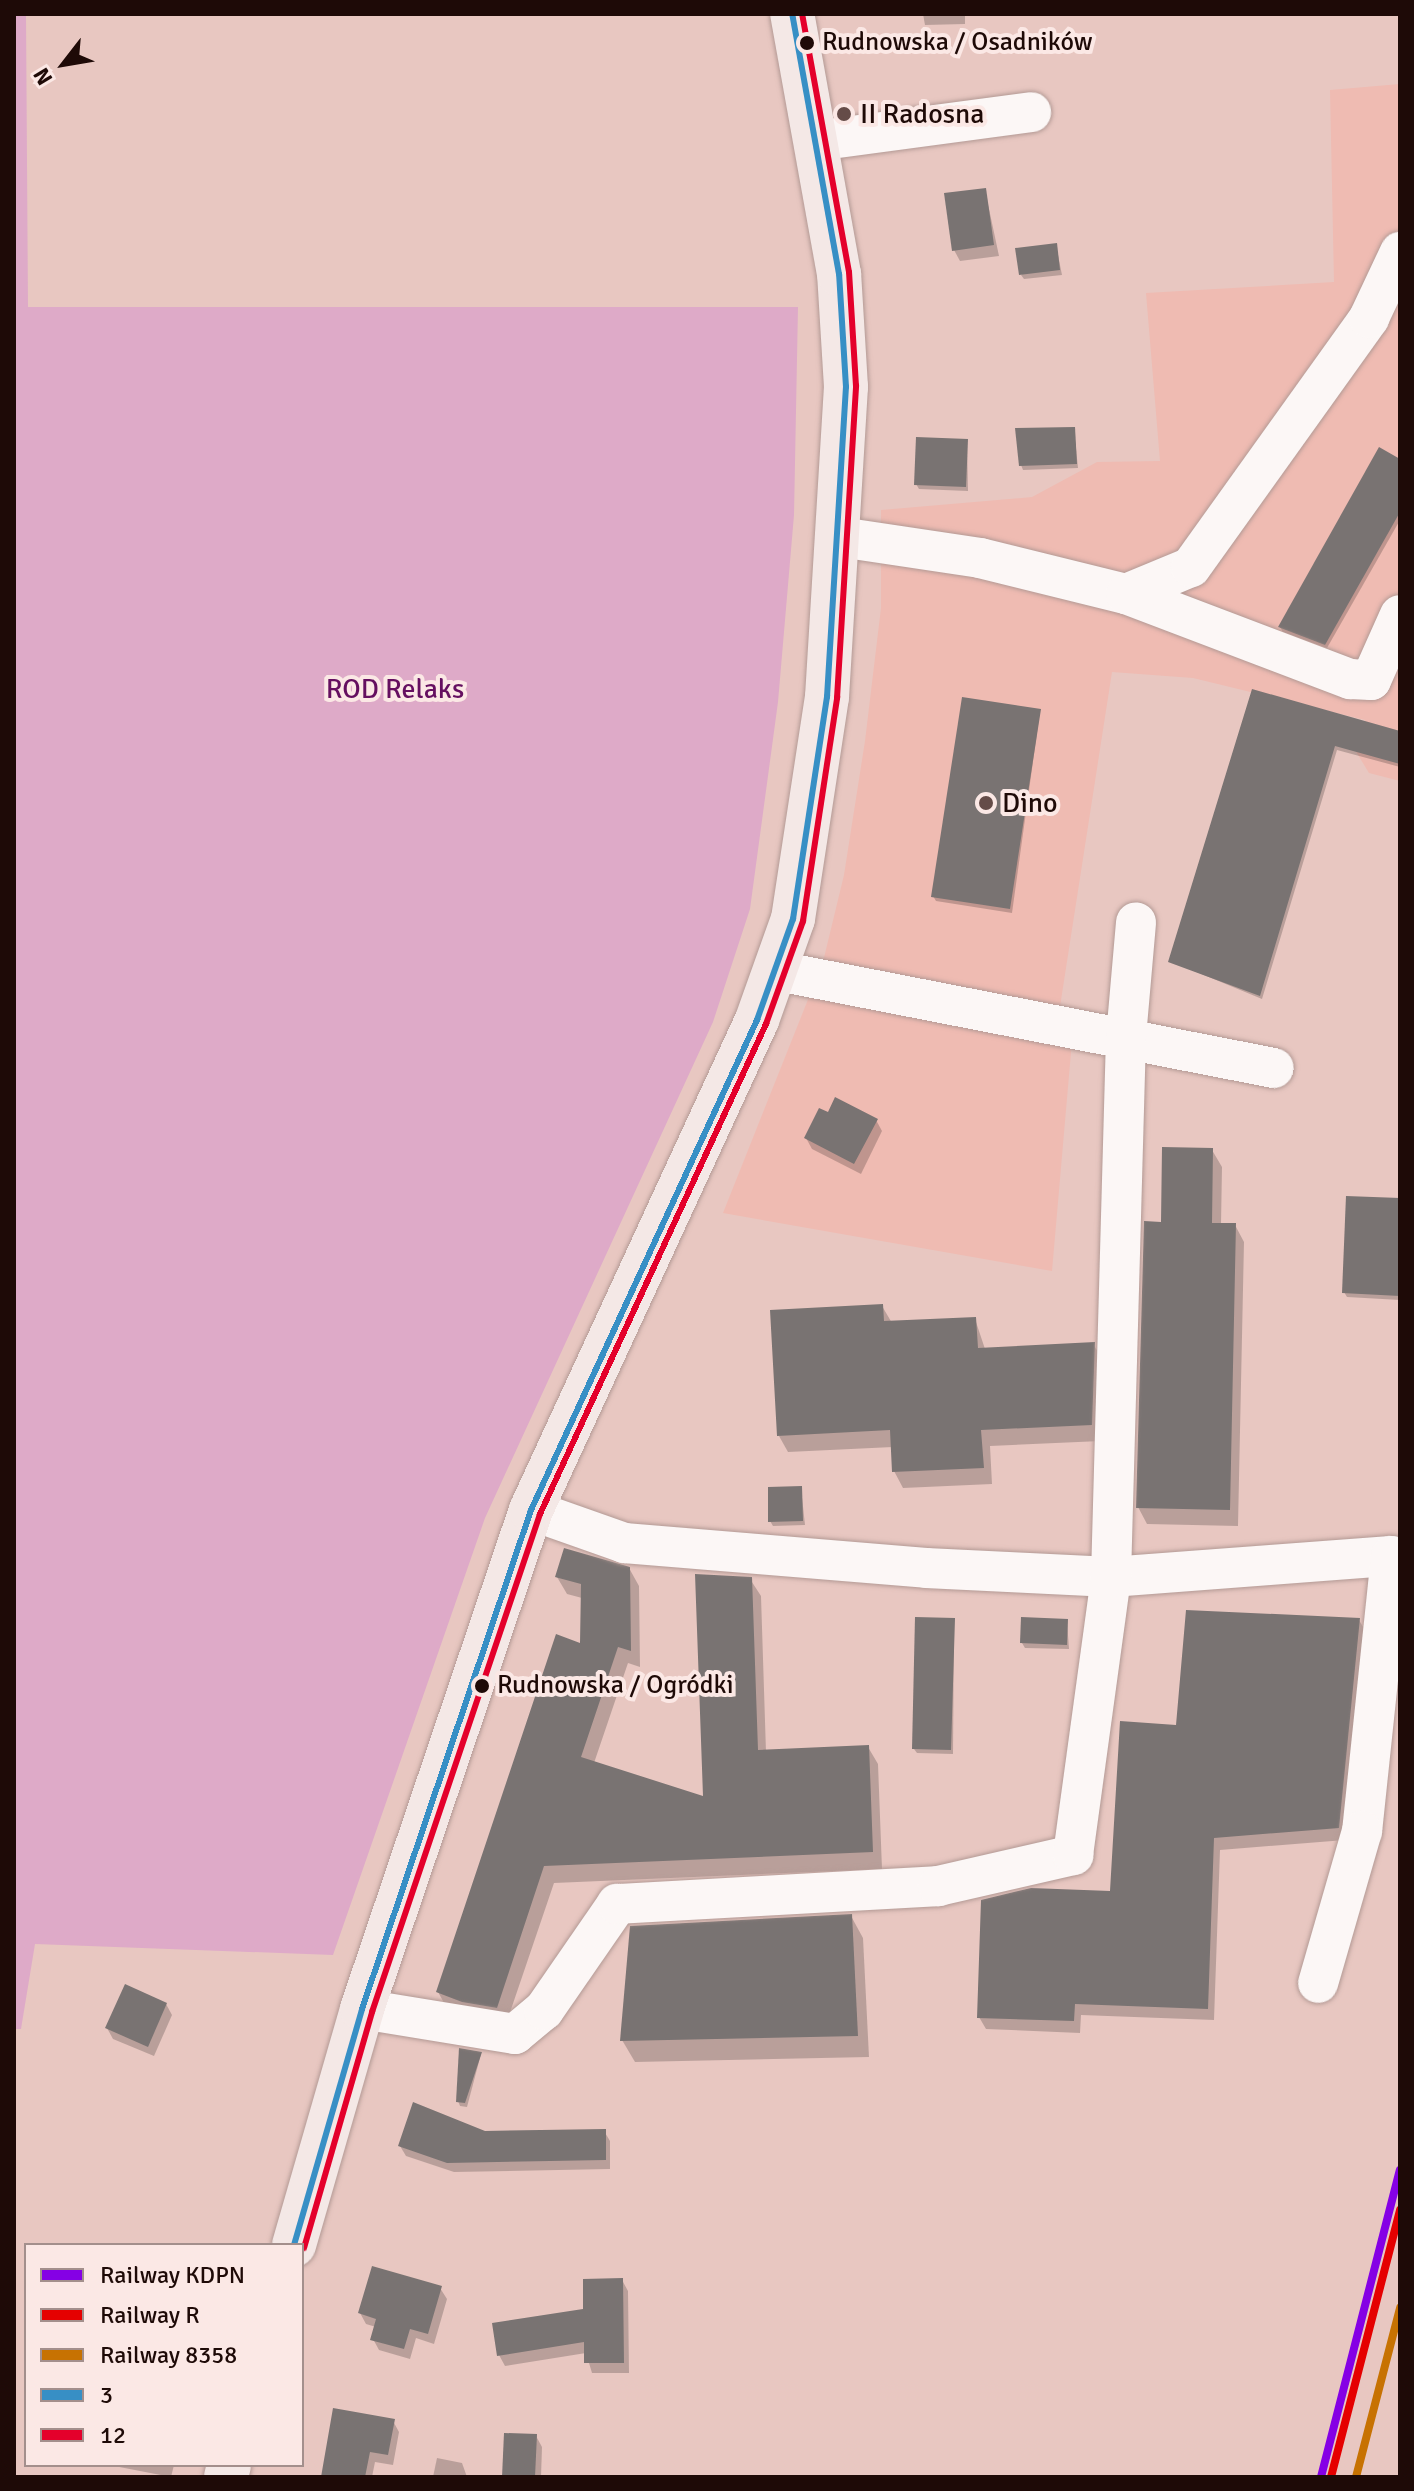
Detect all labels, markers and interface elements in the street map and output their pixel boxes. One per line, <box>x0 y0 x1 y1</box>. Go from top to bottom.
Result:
north arrow <box>24 24 104 104</box>
place label: Rudnowska / Osadników <box>822 27 1092 59</box>
marker: Rudnowska / Osadników <box>799 35 815 51</box>
text: N <box>27 63 59 90</box>
place label: II Radosna <box>860 97 984 131</box>
marker: II Radosna <box>835 105 853 123</box>
park label: ROD Relaks <box>326 672 464 706</box>
place label: Dino <box>1002 786 1058 820</box>
marker: Dino <box>977 794 995 812</box>
place label: Rudnowska / Ogródki <box>497 1670 733 1702</box>
marker: Rudnowska / Ogródki <box>474 1678 490 1694</box>
legend <box>24 2243 304 2467</box>
text: Railway KDPN <box>100 2260 245 2290</box>
text: Railway R <box>100 2300 200 2330</box>
text: Railway 8358 <box>100 2340 237 2370</box>
text: 3 <box>100 2380 113 2410</box>
text: 12 <box>100 2420 126 2450</box>

